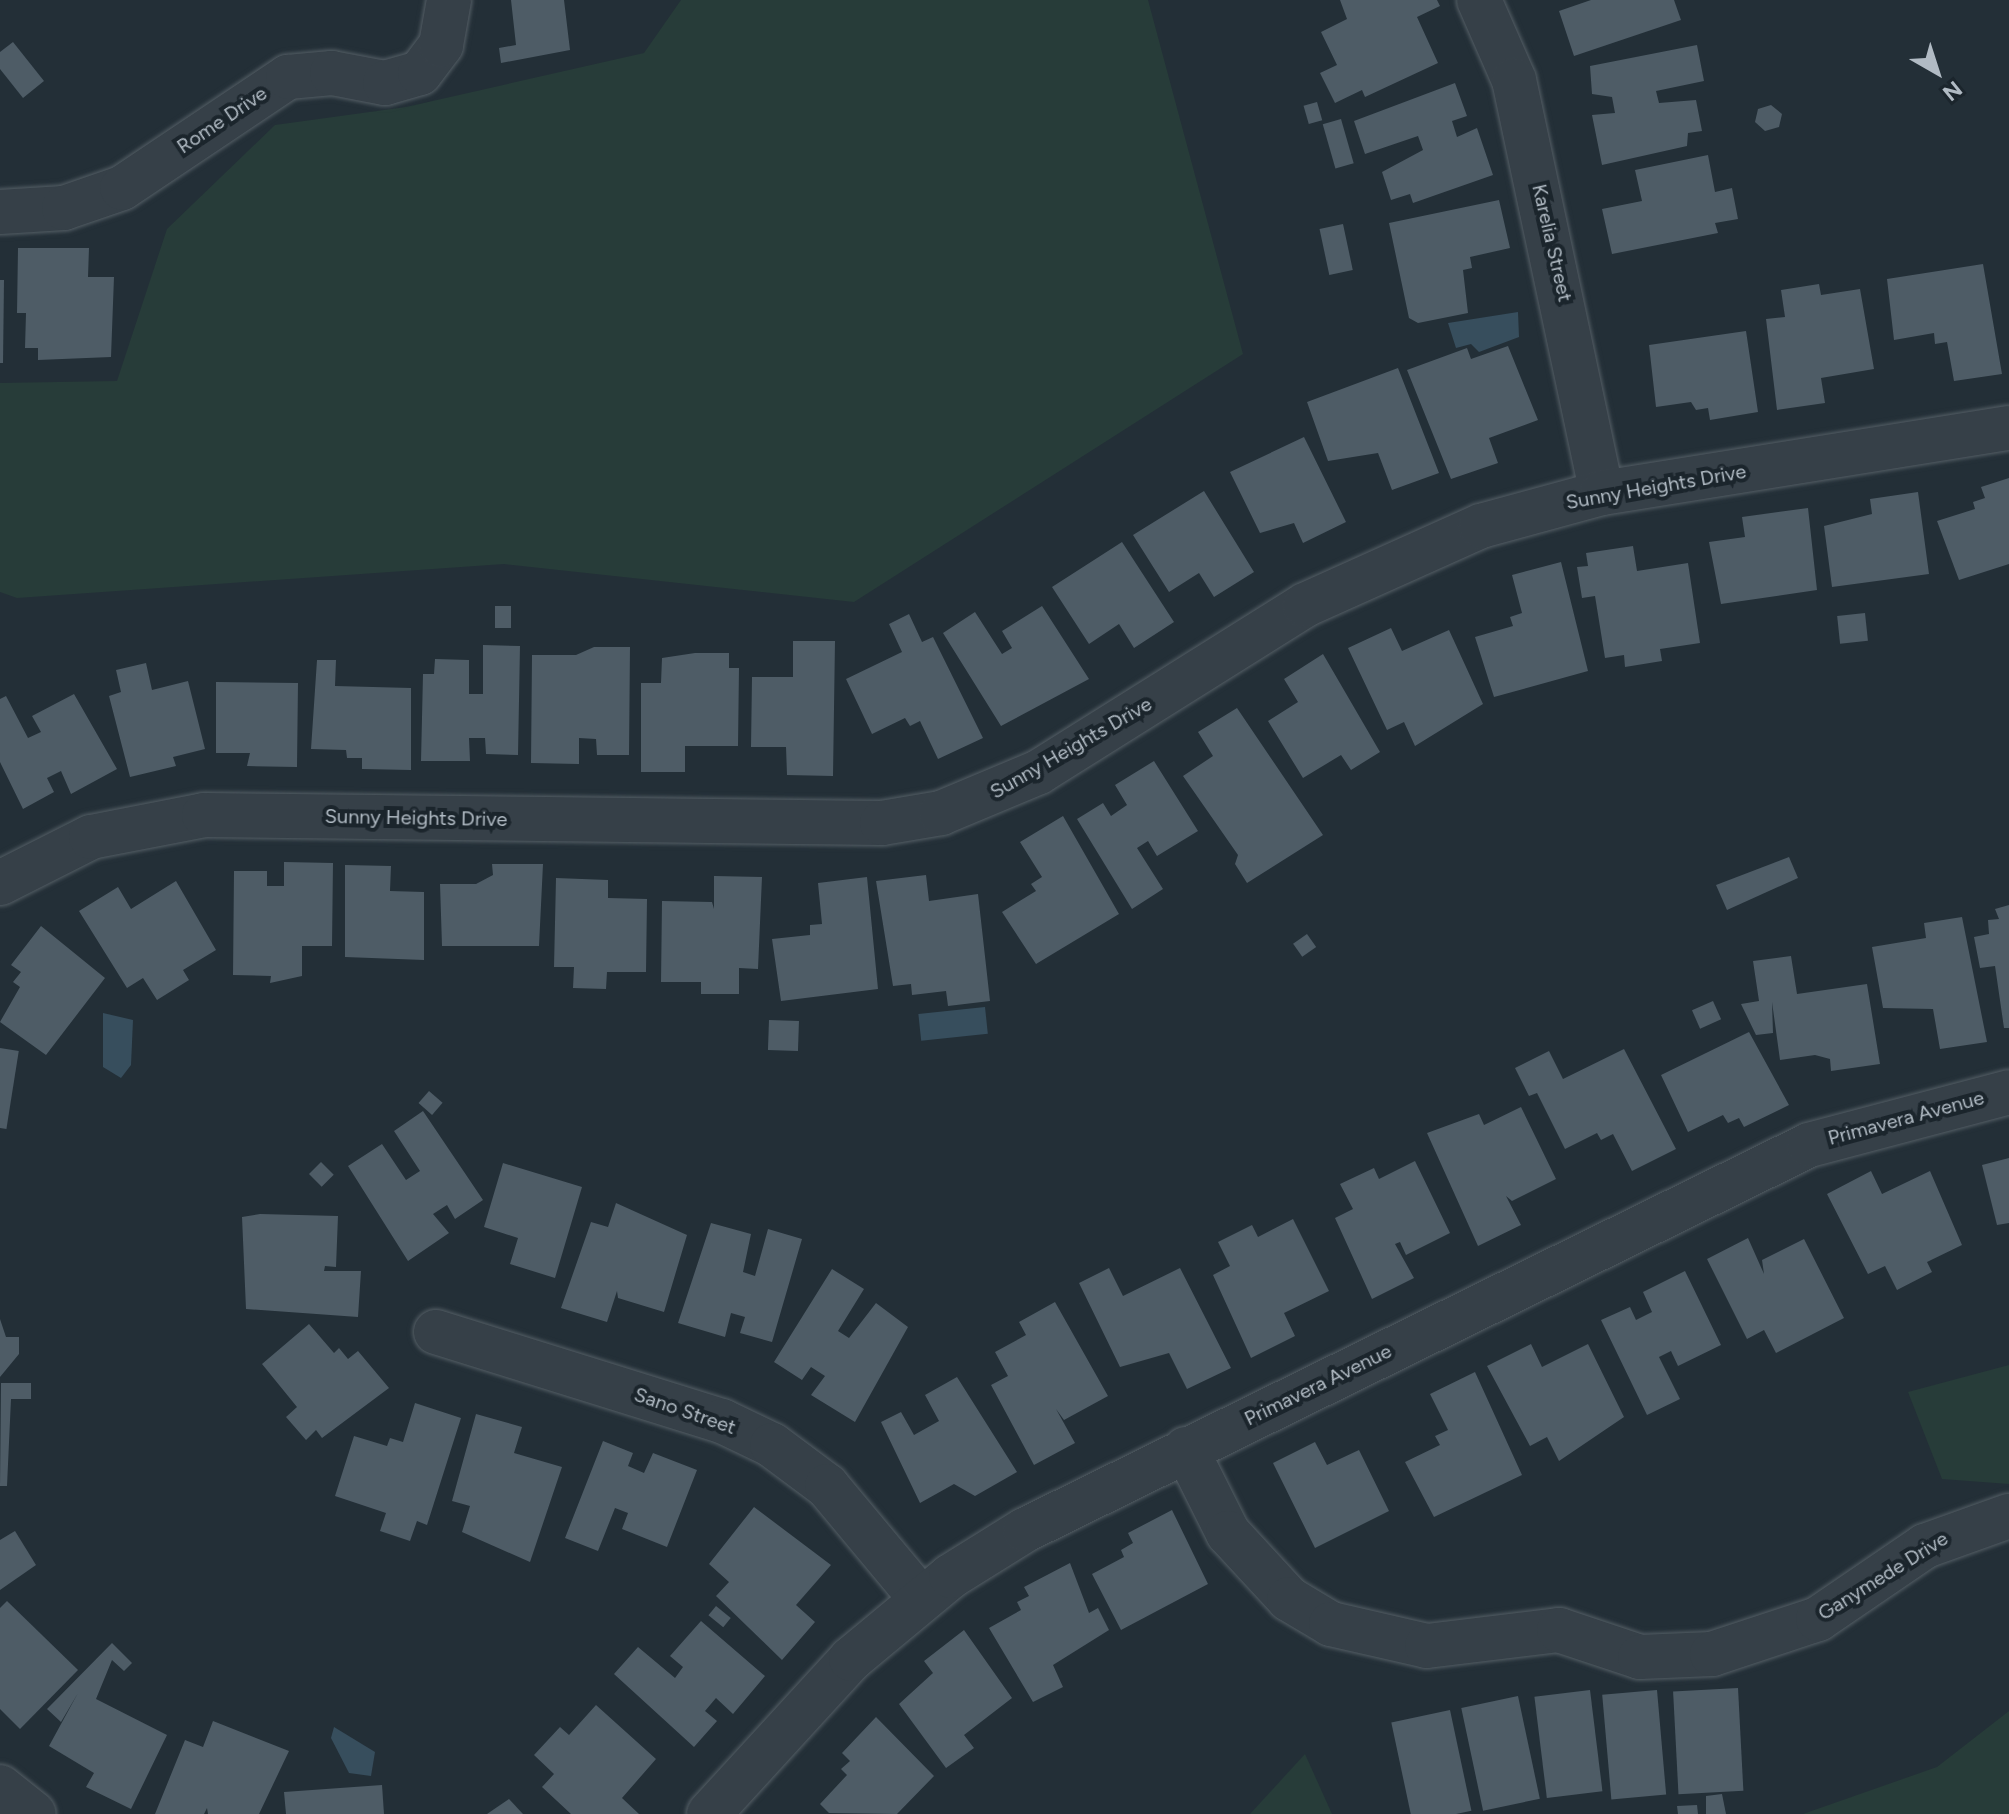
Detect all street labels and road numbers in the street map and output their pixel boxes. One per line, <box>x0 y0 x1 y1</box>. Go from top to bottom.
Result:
street label: Rome Drive <box>172 81 272 159</box>
street label: Karelia Street <box>1527 182 1577 304</box>
street label: Sunny Heights Drive <box>1564 459 1748 515</box>
street label: Sunny Heights Drive <box>986 692 1156 804</box>
street label: Sunny Heights Drive <box>324 804 508 832</box>
street label: Primavera Avenue <box>1825 1086 1987 1150</box>
street label: Primavera Avenue <box>1241 1339 1395 1431</box>
street label: Sano Street <box>631 1382 739 1440</box>
street label: Ganymede Drive <box>1814 1526 1952 1626</box>

